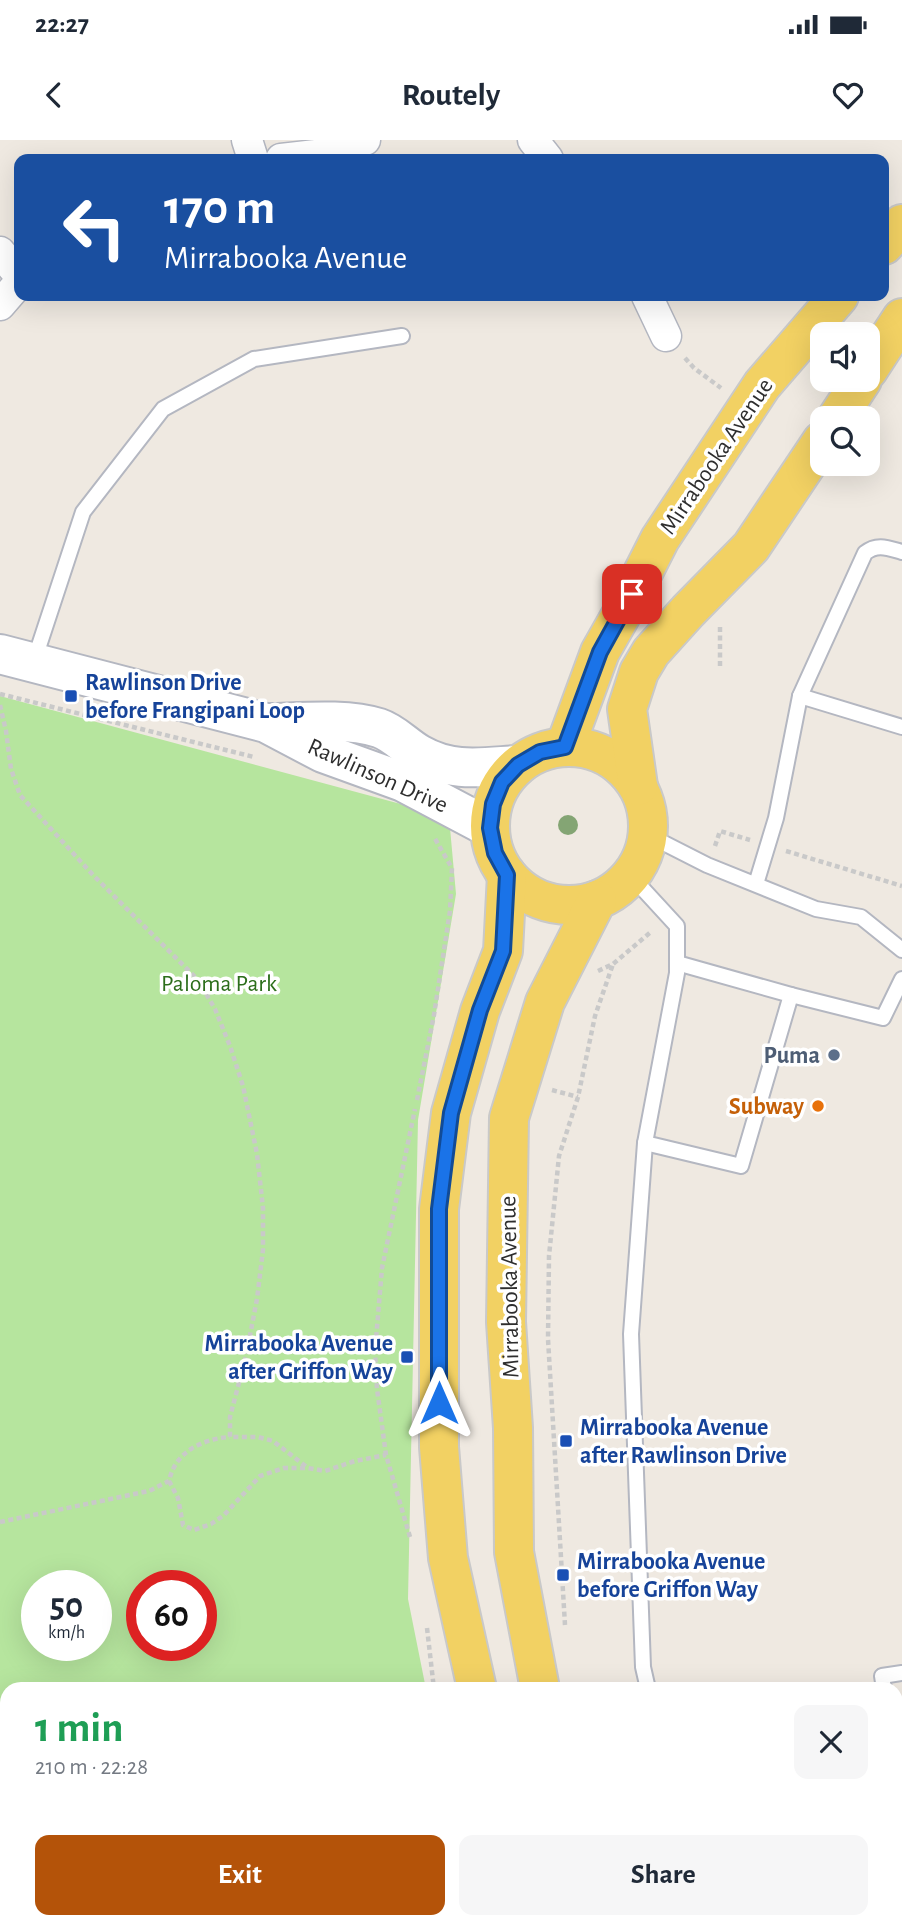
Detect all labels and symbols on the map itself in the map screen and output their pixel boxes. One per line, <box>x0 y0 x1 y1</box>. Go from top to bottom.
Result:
street label: Mirrabooka Avenue <box>656 374 778 539</box>
pin <box>602 564 662 624</box>
place label: Rawlinson Drive before Frangipani Loop <box>85 671 305 723</box>
marker: Rawlinson Drive before Frangipani Loop <box>63 688 79 704</box>
street label: Rawlinson Drive <box>304 734 451 818</box>
park label: Paloma Park <box>161 972 277 996</box>
place label: Puma <box>764 1044 820 1068</box>
marker: Puma <box>826 1047 842 1063</box>
place label: Subway <box>729 1095 804 1119</box>
marker: Subway <box>810 1098 826 1114</box>
street label: Mirrabooka Avenue <box>496 1196 524 1378</box>
place label: Mirrabooka Avenue after Griffon Way <box>205 1332 393 1384</box>
marker: Mirrabooka Avenue after Griffon Way <box>399 1349 415 1365</box>
position arrow <box>402 1366 476 1440</box>
place label: Mirrabooka Avenue after Rawlinson Drive <box>580 1416 787 1468</box>
marker: Mirrabooka Avenue after Rawlinson Drive <box>558 1433 574 1449</box>
place label: Mirrabooka Avenue before Griffon Way <box>577 1550 765 1602</box>
marker: Mirrabooka Avenue before Griffon Way <box>555 1567 571 1583</box>
speed limit sign: 60 <box>126 1570 217 1661</box>

